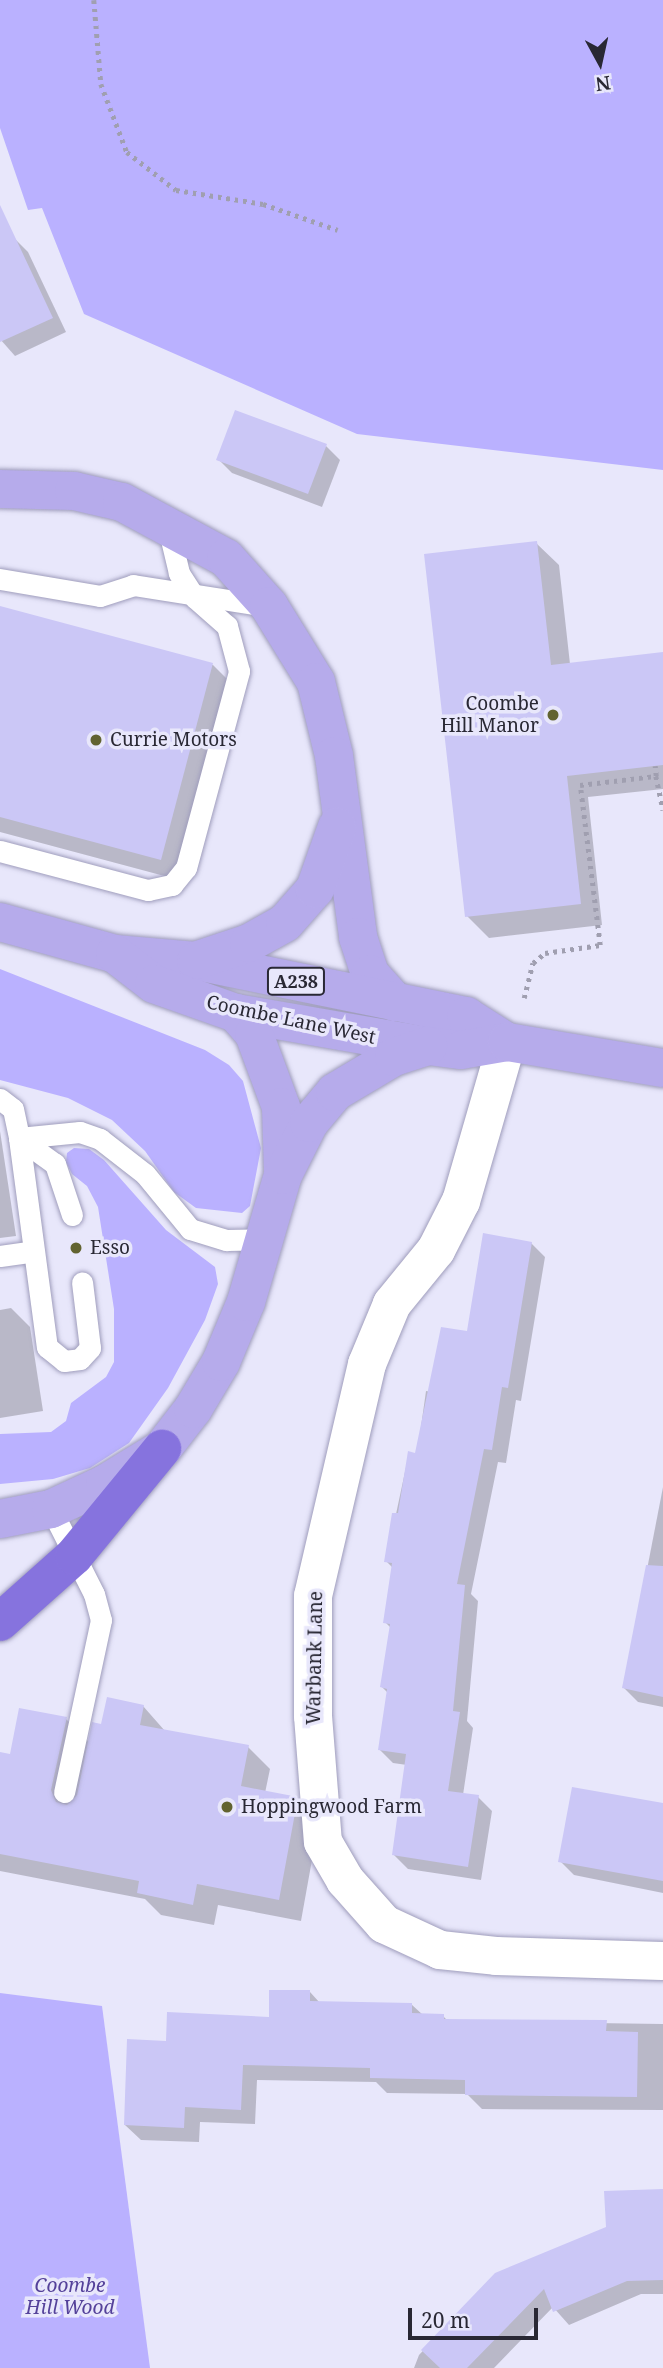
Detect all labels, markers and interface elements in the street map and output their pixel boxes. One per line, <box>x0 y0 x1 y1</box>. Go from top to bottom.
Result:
north arrow <box>565 28 635 98</box>
text: N <box>594 70 612 98</box>
place label: Coombe Hill Manor <box>440 693 539 737</box>
marker: Coombe Hill Manor <box>545 707 561 723</box>
place label: Currie Motors <box>110 729 237 751</box>
marker: Currie Motors <box>88 732 104 748</box>
road number: A238 <box>266 966 326 996</box>
street label: Coombe Lane West <box>204 991 378 1049</box>
place label: Esso <box>90 1237 130 1259</box>
marker: Esso <box>68 1240 84 1256</box>
street label: Warbank Lane <box>302 1591 328 1725</box>
place label: Hoppingwood Farm <box>241 1796 422 1818</box>
marker: Hoppingwood Farm <box>219 1799 235 1815</box>
park label: Coombe Hill Wood <box>26 2275 114 2319</box>
scale bar <box>411 2294 540 2338</box>
text: 20 m <box>421 2306 470 2334</box>

